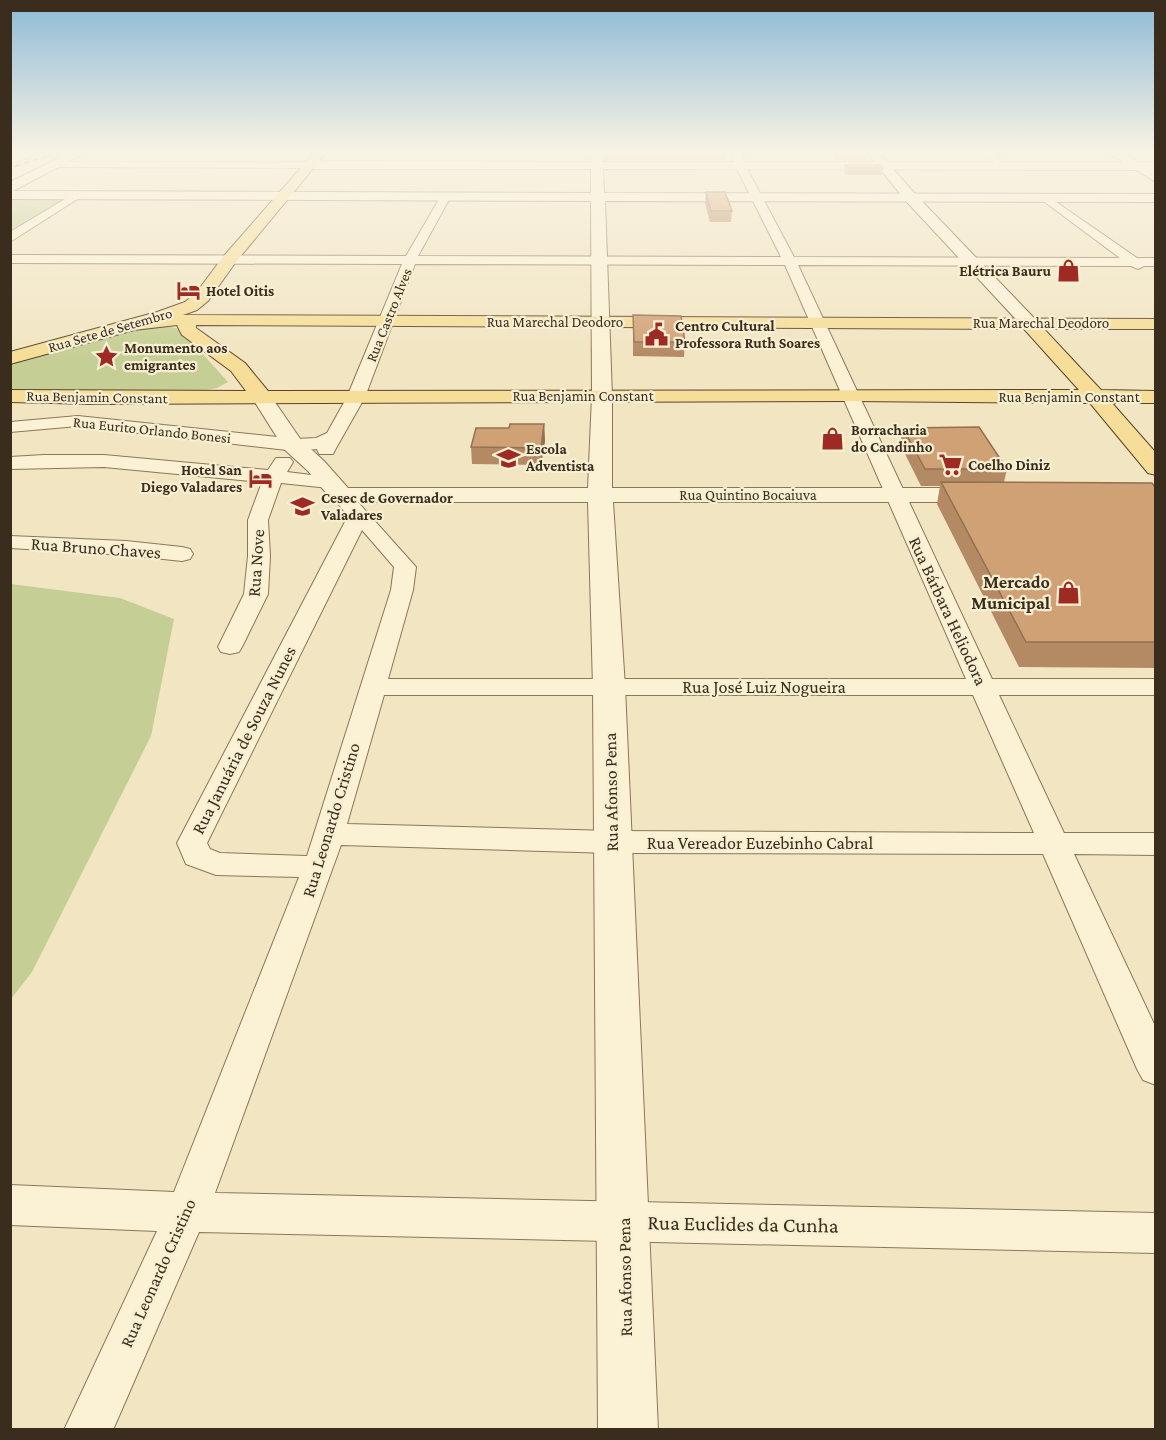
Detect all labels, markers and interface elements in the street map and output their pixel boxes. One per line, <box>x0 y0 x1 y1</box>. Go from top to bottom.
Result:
shop icon: Elétrica Bauru <box>1056 258 1082 284</box>
place label: Elétrica Bauru <box>959 263 1051 279</box>
street label: Rua Castro Alves <box>363 266 415 364</box>
hotel icon: Hotel Oitis <box>175 278 201 304</box>
place label: Hotel Oitis <box>206 283 274 299</box>
street label: Rua Sete de Setembro <box>46 305 174 355</box>
street label: Rua Marechal Deodoro <box>487 314 623 330</box>
street label: Rua Marechal Deodoro <box>973 315 1109 331</box>
place label: Centro Cultural Professora Ruth Soares <box>675 318 820 351</box>
public building icon: Centro Cultural Professora Ruth Soares <box>644 322 670 348</box>
place label: Monumento aos emigrantes <box>124 340 227 373</box>
place icon: Monumento aos emigrantes <box>93 344 119 370</box>
street label: Rua Benjamin Constant <box>26 388 169 407</box>
street label: Rua Benjamin Constant <box>512 388 655 405</box>
street label: Rua Benjamin Constant <box>998 389 1141 406</box>
street label: Rua Eurito Orlando Bonesi <box>72 414 232 446</box>
place label: Borracharia do Candinho <box>851 422 933 455</box>
shop icon: Borracharia do Candinho <box>820 426 846 452</box>
place label: Escola Adventista <box>525 441 595 474</box>
school or university icon: Escola Adventista <box>495 445 521 471</box>
supermarket icon: Coelho Diniz <box>937 452 963 478</box>
place label: Coelho Diniz <box>968 457 1050 473</box>
place label: Hotel San Diego Valadares <box>141 462 242 495</box>
hotel icon: Hotel San Diego Valadares <box>247 466 273 492</box>
street label: Rua Quintino Bocaiuva <box>679 487 817 503</box>
place label: Cesec de Governador Valadares <box>320 490 453 523</box>
school or university icon: Cesec de Governador Valadares <box>290 494 316 520</box>
street label: Rua Nove <box>244 528 268 597</box>
street label: Rua Bruno Chaves <box>30 533 162 563</box>
street label: Rua Bárbara Heliodora <box>905 533 991 689</box>
place label: Mercado Municipal <box>971 572 1050 613</box>
shop icon: Mercado Municipal <box>1055 579 1081 605</box>
street label: Rua Januária de Souza Nunes <box>188 643 300 837</box>
street label: Rua José Luiz Nogueira <box>682 677 846 697</box>
street label: Rua Afonso Pena <box>600 732 622 852</box>
street label: Rua Leonardo Cristino <box>298 740 364 900</box>
street label: Rua Vereador Euzebinho Cabral <box>647 833 873 853</box>
street label: Rua Leonardo Cristino <box>116 1195 200 1350</box>
street label: Rua Euclides da Cunha <box>647 1210 839 1238</box>
street label: Rua Afonso Pena <box>614 1217 636 1337</box>

